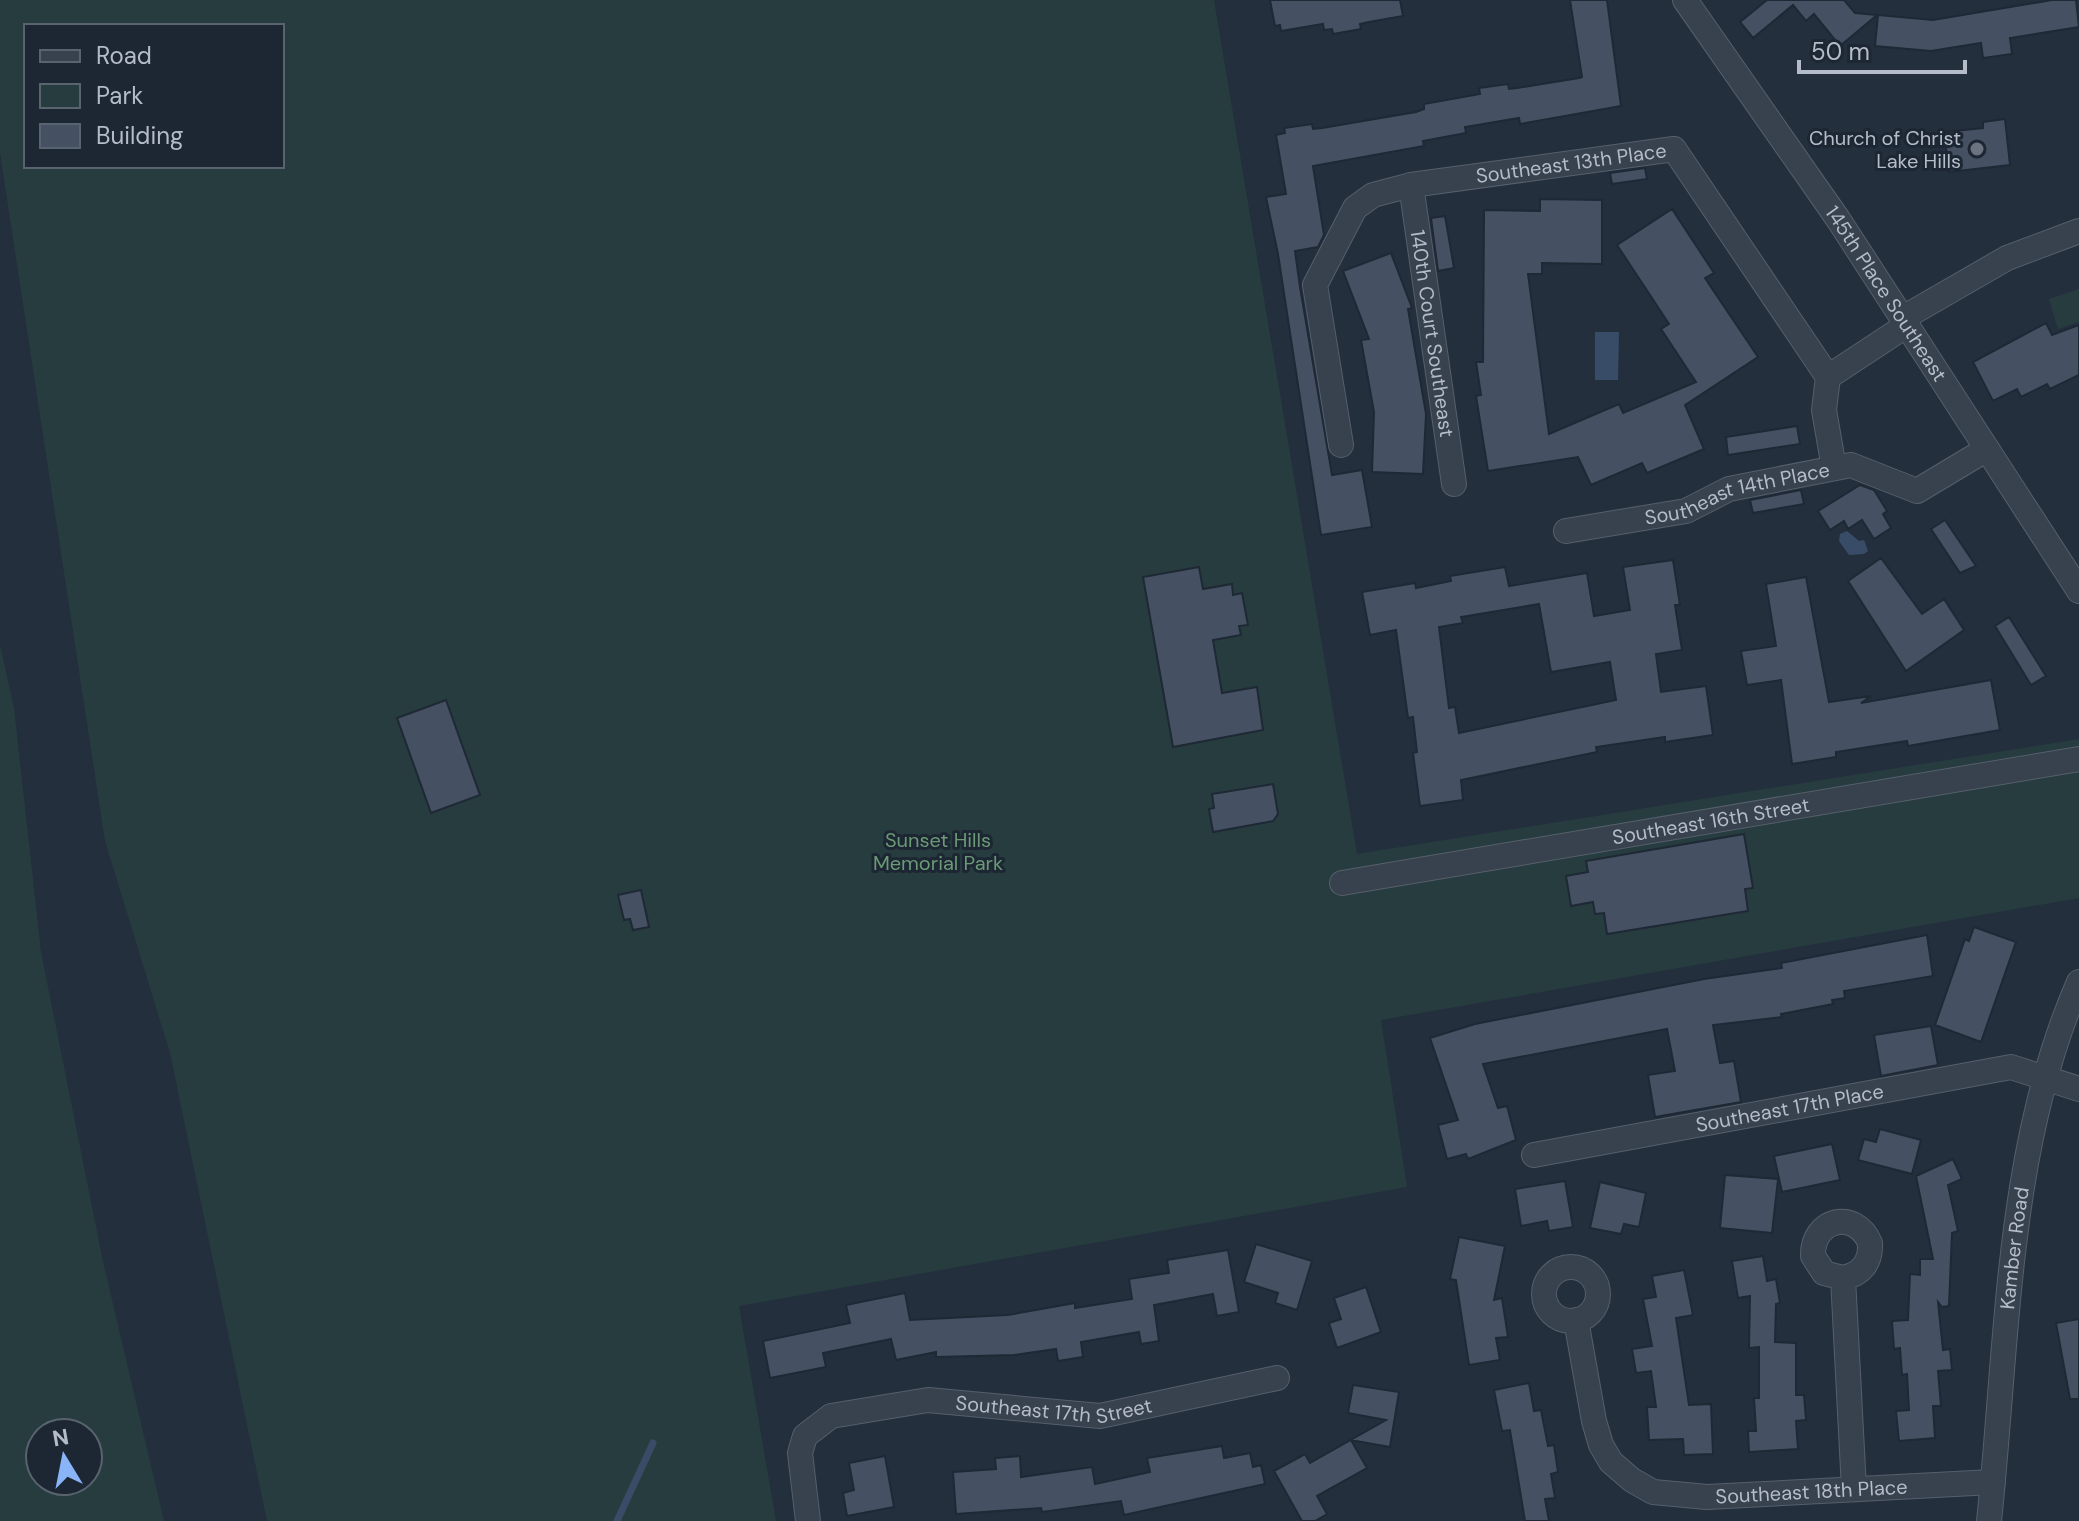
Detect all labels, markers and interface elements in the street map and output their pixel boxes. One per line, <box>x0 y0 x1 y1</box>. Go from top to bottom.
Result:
legend <box>24 24 284 168</box>
scale bar <box>1799 24 1965 74</box>
text: 50 m <box>1811 36 1870 67</box>
text: Road <box>96 40 152 71</box>
text: Park <box>96 80 143 111</box>
text: Building <box>96 120 183 151</box>
place label: Church of Christ Lake Hills <box>1809 125 1961 174</box>
street label: Southeast 13th Place <box>1474 137 1668 189</box>
marker: Church of Christ Lake Hills <box>1968 140 1986 158</box>
street label: 145th Place Southeast <box>1820 201 1953 387</box>
street label: 140th Court Southeast <box>1405 228 1460 439</box>
street label: Southeast 14th Place <box>1643 457 1832 531</box>
street label: Southeast 16th Street <box>1610 792 1812 850</box>
park label: Sunset Hills Memorial Park <box>873 827 1003 876</box>
street label: Southeast 17th Place <box>1694 1078 1886 1138</box>
street label: Kamber Road <box>1994 1185 2035 1311</box>
street label: Southeast 17th Street <box>955 1390 1155 1430</box>
north arrow <box>24 1417 104 1497</box>
text: N <box>50 1422 71 1453</box>
street label: Southeast 18th Place <box>1715 1474 1908 1510</box>

